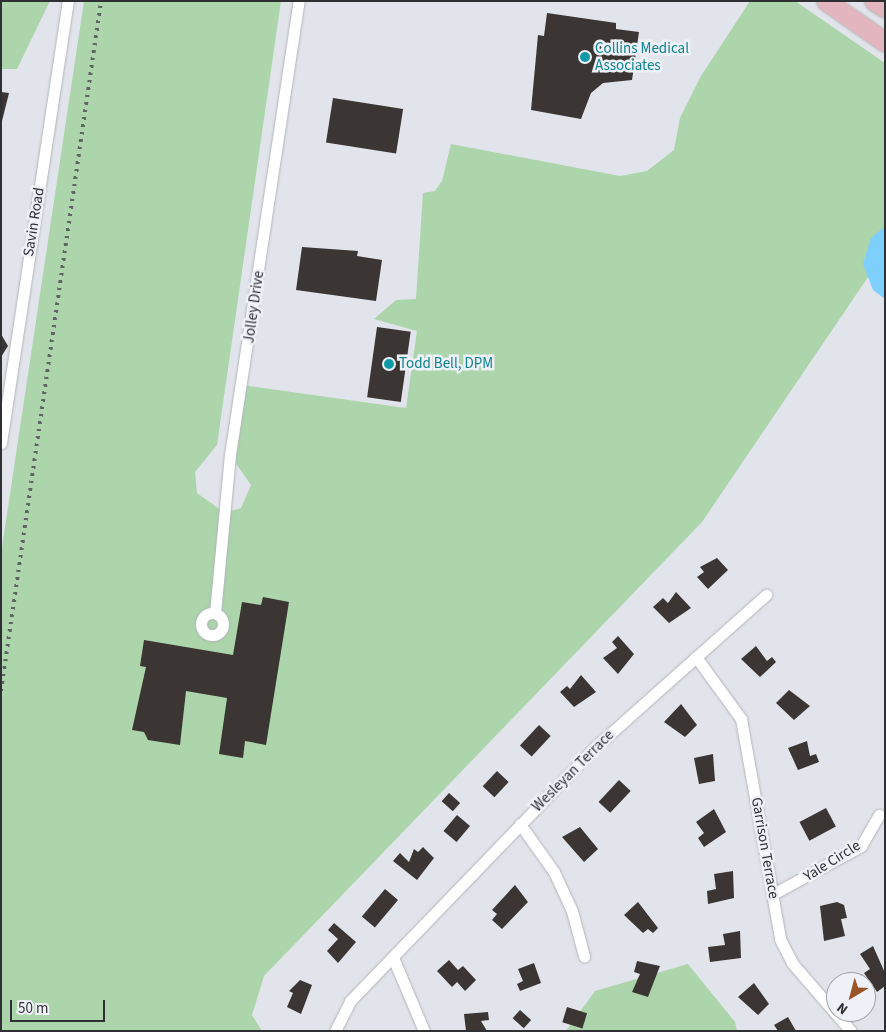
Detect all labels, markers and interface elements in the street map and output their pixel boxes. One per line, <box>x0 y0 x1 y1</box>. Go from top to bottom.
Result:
place label: Collins Medical Associates <box>595 39 689 74</box>
marker: Collins Medical Associates <box>579 51 591 63</box>
street label: Savin Road <box>20 186 48 258</box>
street label: Jolley Drive <box>240 270 268 344</box>
place label: Todd Bell, DPM <box>399 355 493 373</box>
marker: Todd Bell, DPM <box>383 358 395 370</box>
street label: Wesleyan Terrace <box>528 726 618 816</box>
street label: Garrison Terrace <box>747 796 783 900</box>
street label: Yale Circle <box>800 837 864 885</box>
north arrow <box>826 972 876 1022</box>
scale bar <box>12 990 108 1022</box>
text: N <box>833 997 852 1019</box>
text: 50 m <box>18 998 48 1019</box>

